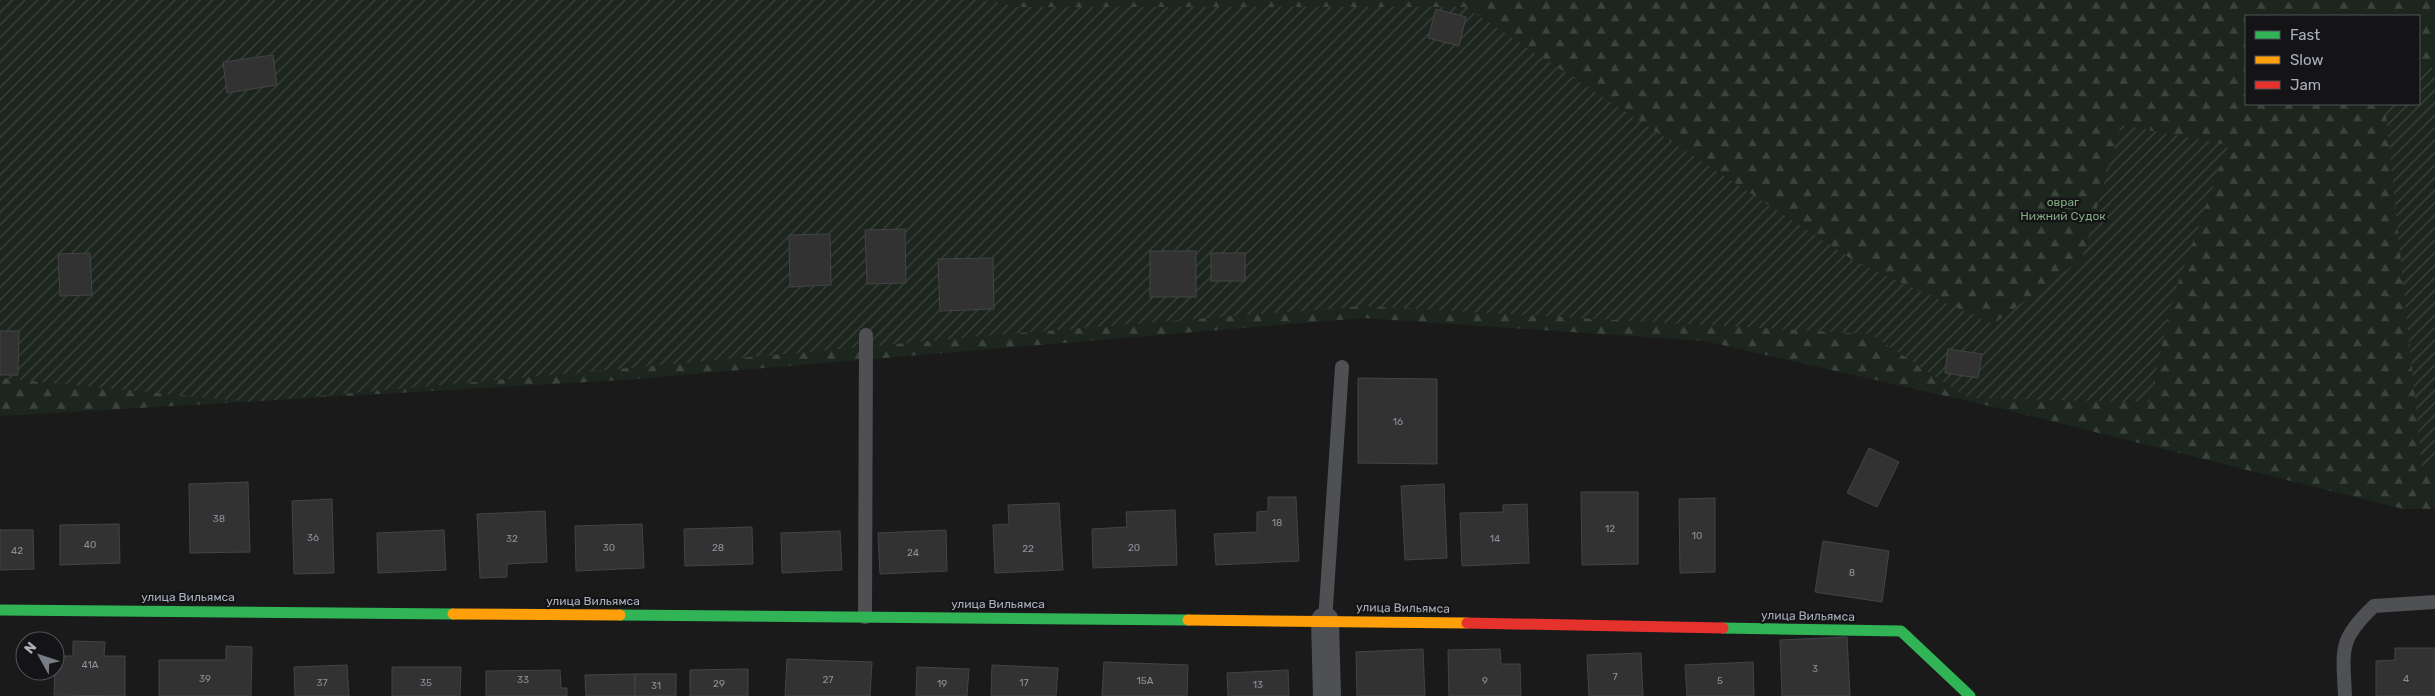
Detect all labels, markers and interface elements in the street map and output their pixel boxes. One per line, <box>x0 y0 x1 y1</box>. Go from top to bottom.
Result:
legend <box>2245 15 2420 105</box>
text: Fast <box>2290 26 2320 44</box>
text: Slow <box>2290 51 2323 69</box>
text: Jam <box>2290 76 2321 94</box>
park label: овраг Нижний Судок <box>2020 195 2106 223</box>
house number: 16 <box>1393 416 1403 428</box>
house number: 38 <box>213 513 225 525</box>
house number: 18 <box>1272 517 1282 529</box>
house number: 12 <box>1605 523 1615 535</box>
house number: 10 <box>1692 530 1702 542</box>
house number: 36 <box>307 532 319 544</box>
house number: 32 <box>506 533 518 545</box>
house number: 14 <box>1490 533 1500 545</box>
house number: 40 <box>84 539 96 551</box>
house number: 30 <box>603 542 615 554</box>
house number: 28 <box>712 542 724 554</box>
house number: 20 <box>1128 542 1140 554</box>
house number: 22 <box>1022 543 1034 555</box>
house number: 42 <box>11 545 23 557</box>
house number: 24 <box>907 547 919 559</box>
house number: 8 <box>1849 567 1855 579</box>
street label: улица Вильямса <box>141 590 235 604</box>
street label: улица Вильямса <box>546 594 640 608</box>
street label: улица Вильямса <box>951 597 1045 611</box>
street label: улица Вильямса <box>1356 600 1450 616</box>
street label: улица Вильямса <box>1761 608 1855 624</box>
north arrow <box>15 631 65 681</box>
text: N <box>21 639 40 657</box>
house number: 41А <box>82 659 99 671</box>
house number: 3 <box>1812 663 1818 675</box>
house number: 7 <box>1612 671 1618 683</box>
house number: 39 <box>199 673 211 685</box>
house number: 4 <box>2403 673 2409 685</box>
house number: 33 <box>517 674 529 686</box>
house number: 27 <box>823 674 834 686</box>
house number: 15А <box>1137 675 1154 687</box>
house number: 9 <box>1482 675 1488 687</box>
house number: 5 <box>1717 675 1723 687</box>
house number: 37 <box>316 677 328 689</box>
house number: 35 <box>420 677 432 689</box>
house number: 17 <box>1019 677 1029 689</box>
house number: 29 <box>713 678 725 690</box>
house number: 19 <box>937 678 947 690</box>
house number: 13 <box>1253 679 1263 691</box>
house number: 31 <box>651 680 661 692</box>

